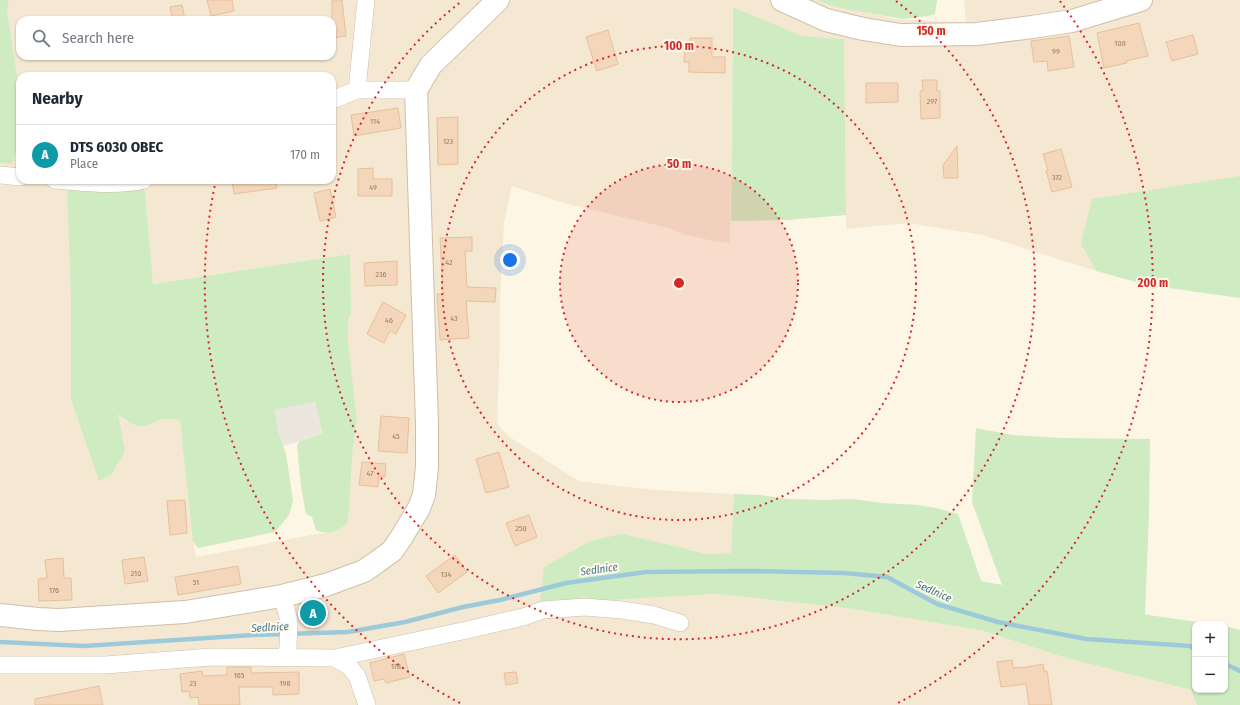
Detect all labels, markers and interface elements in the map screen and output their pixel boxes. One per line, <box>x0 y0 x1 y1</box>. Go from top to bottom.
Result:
search box <box>16 16 336 60</box>
text: 150 m <box>916 24 946 38</box>
icon: search <box>30 27 52 49</box>
text: Search here <box>62 29 134 47</box>
text: 100 m <box>664 39 694 53</box>
house number: 108 <box>1114 39 1126 48</box>
house number: 99 <box>1052 47 1060 56</box>
text: Nearby <box>32 88 83 109</box>
house number: 297 <box>927 97 938 106</box>
house number: 114 <box>370 117 380 126</box>
house number: 123 <box>443 137 454 146</box>
text: DTS 6030 OBEC <box>70 138 163 156</box>
text: A <box>41 147 49 162</box>
text: 170 m <box>290 147 320 162</box>
text: Place <box>70 156 98 171</box>
text: 50 m <box>667 157 691 171</box>
house number: 372 <box>1052 173 1063 182</box>
house number: 49 <box>369 183 377 192</box>
your location <box>500 250 520 270</box>
house number: 42 <box>445 258 453 267</box>
house number: 236 <box>375 270 387 279</box>
centre of rings <box>672 276 686 290</box>
text: 200 m <box>1137 276 1168 290</box>
house number: 43 <box>450 314 458 323</box>
house number: 46 <box>385 316 393 325</box>
house number: 45 <box>392 432 400 441</box>
house number: 47 <box>367 469 374 478</box>
house number: 250 <box>515 524 527 533</box>
water label: Sedlnice <box>579 560 619 579</box>
house number: 210 <box>131 569 141 578</box>
house number: 134 <box>441 570 451 579</box>
water label: Sedlnice <box>913 577 954 605</box>
house number: 51 <box>193 578 199 587</box>
house number: 176 <box>49 586 59 595</box>
pin: A <box>300 598 326 628</box>
water label: Sedlnice <box>250 620 289 635</box>
map controls <box>1192 621 1228 693</box>
button: + <box>1192 621 1228 657</box>
button: − <box>1192 657 1228 693</box>
house number: 178 <box>391 662 401 671</box>
house number: 165 <box>234 671 245 680</box>
house number: 23 <box>189 679 197 688</box>
house number: 198 <box>279 679 291 688</box>

